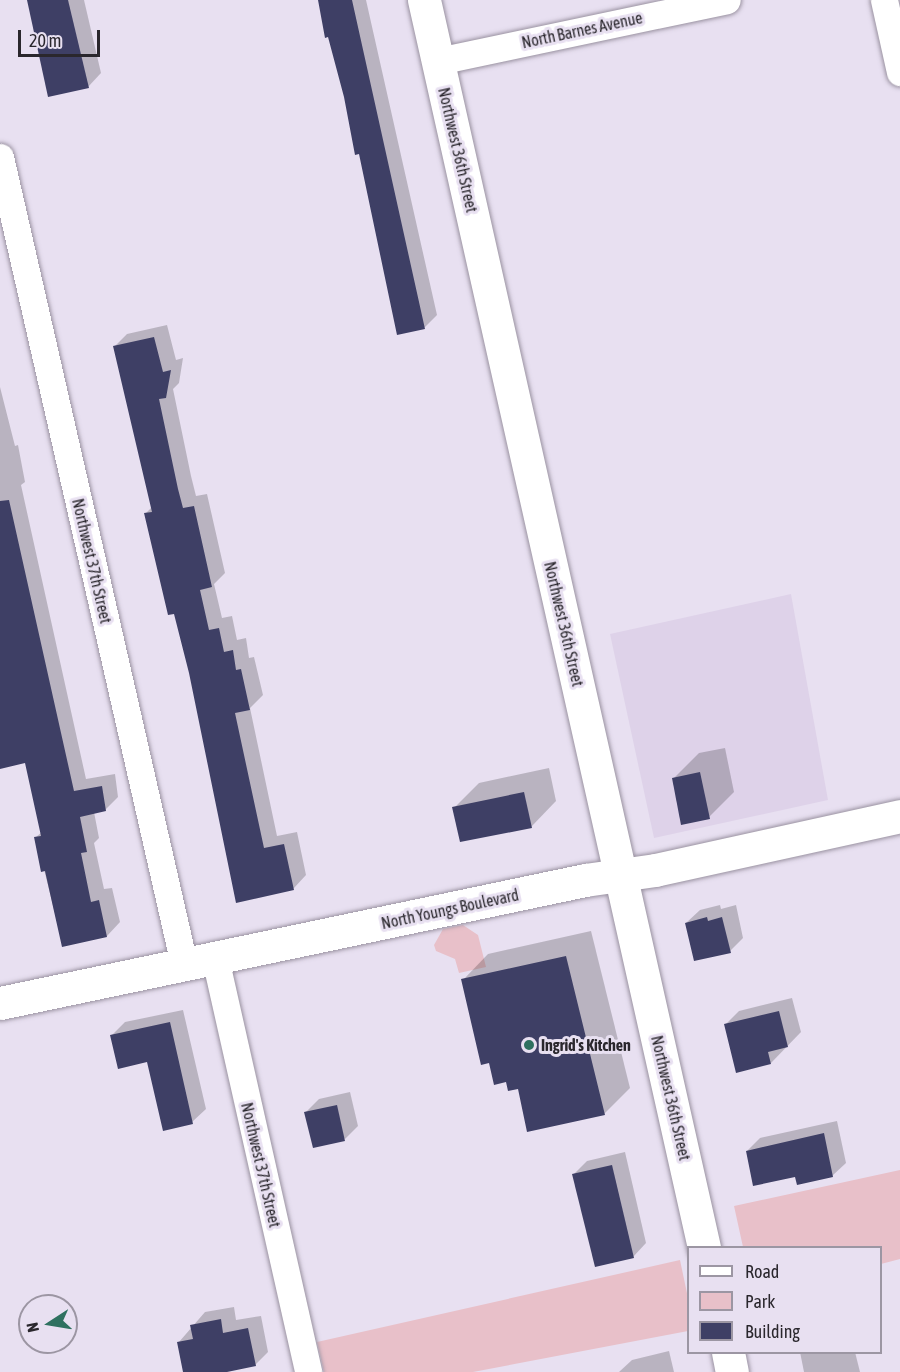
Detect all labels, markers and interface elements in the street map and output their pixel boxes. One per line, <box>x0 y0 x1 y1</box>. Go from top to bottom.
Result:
street label: North Barnes Avenue <box>520 8 644 52</box>
scale bar <box>21 18 104 56</box>
text: 20 m <box>29 30 61 51</box>
street label: Northwest 36th Street <box>434 86 482 214</box>
street label: Northwest 37th Street <box>68 497 116 625</box>
street label: Northwest 36th Street <box>540 560 588 688</box>
street label: North Youngs Boulevard <box>379 885 521 933</box>
street label: Northwest 36th Street <box>647 1034 695 1162</box>
place label: Ingrid's Kitchen <box>541 1035 631 1055</box>
marker: Ingrid's Kitchen <box>522 1038 536 1052</box>
street label: Northwest 37th Street <box>237 1101 285 1229</box>
legend <box>687 1246 882 1354</box>
text: Road <box>745 1261 779 1282</box>
text: Park <box>745 1291 775 1312</box>
north arrow <box>18 1294 78 1354</box>
text: N <box>23 1321 42 1334</box>
text: Building <box>745 1321 800 1342</box>

